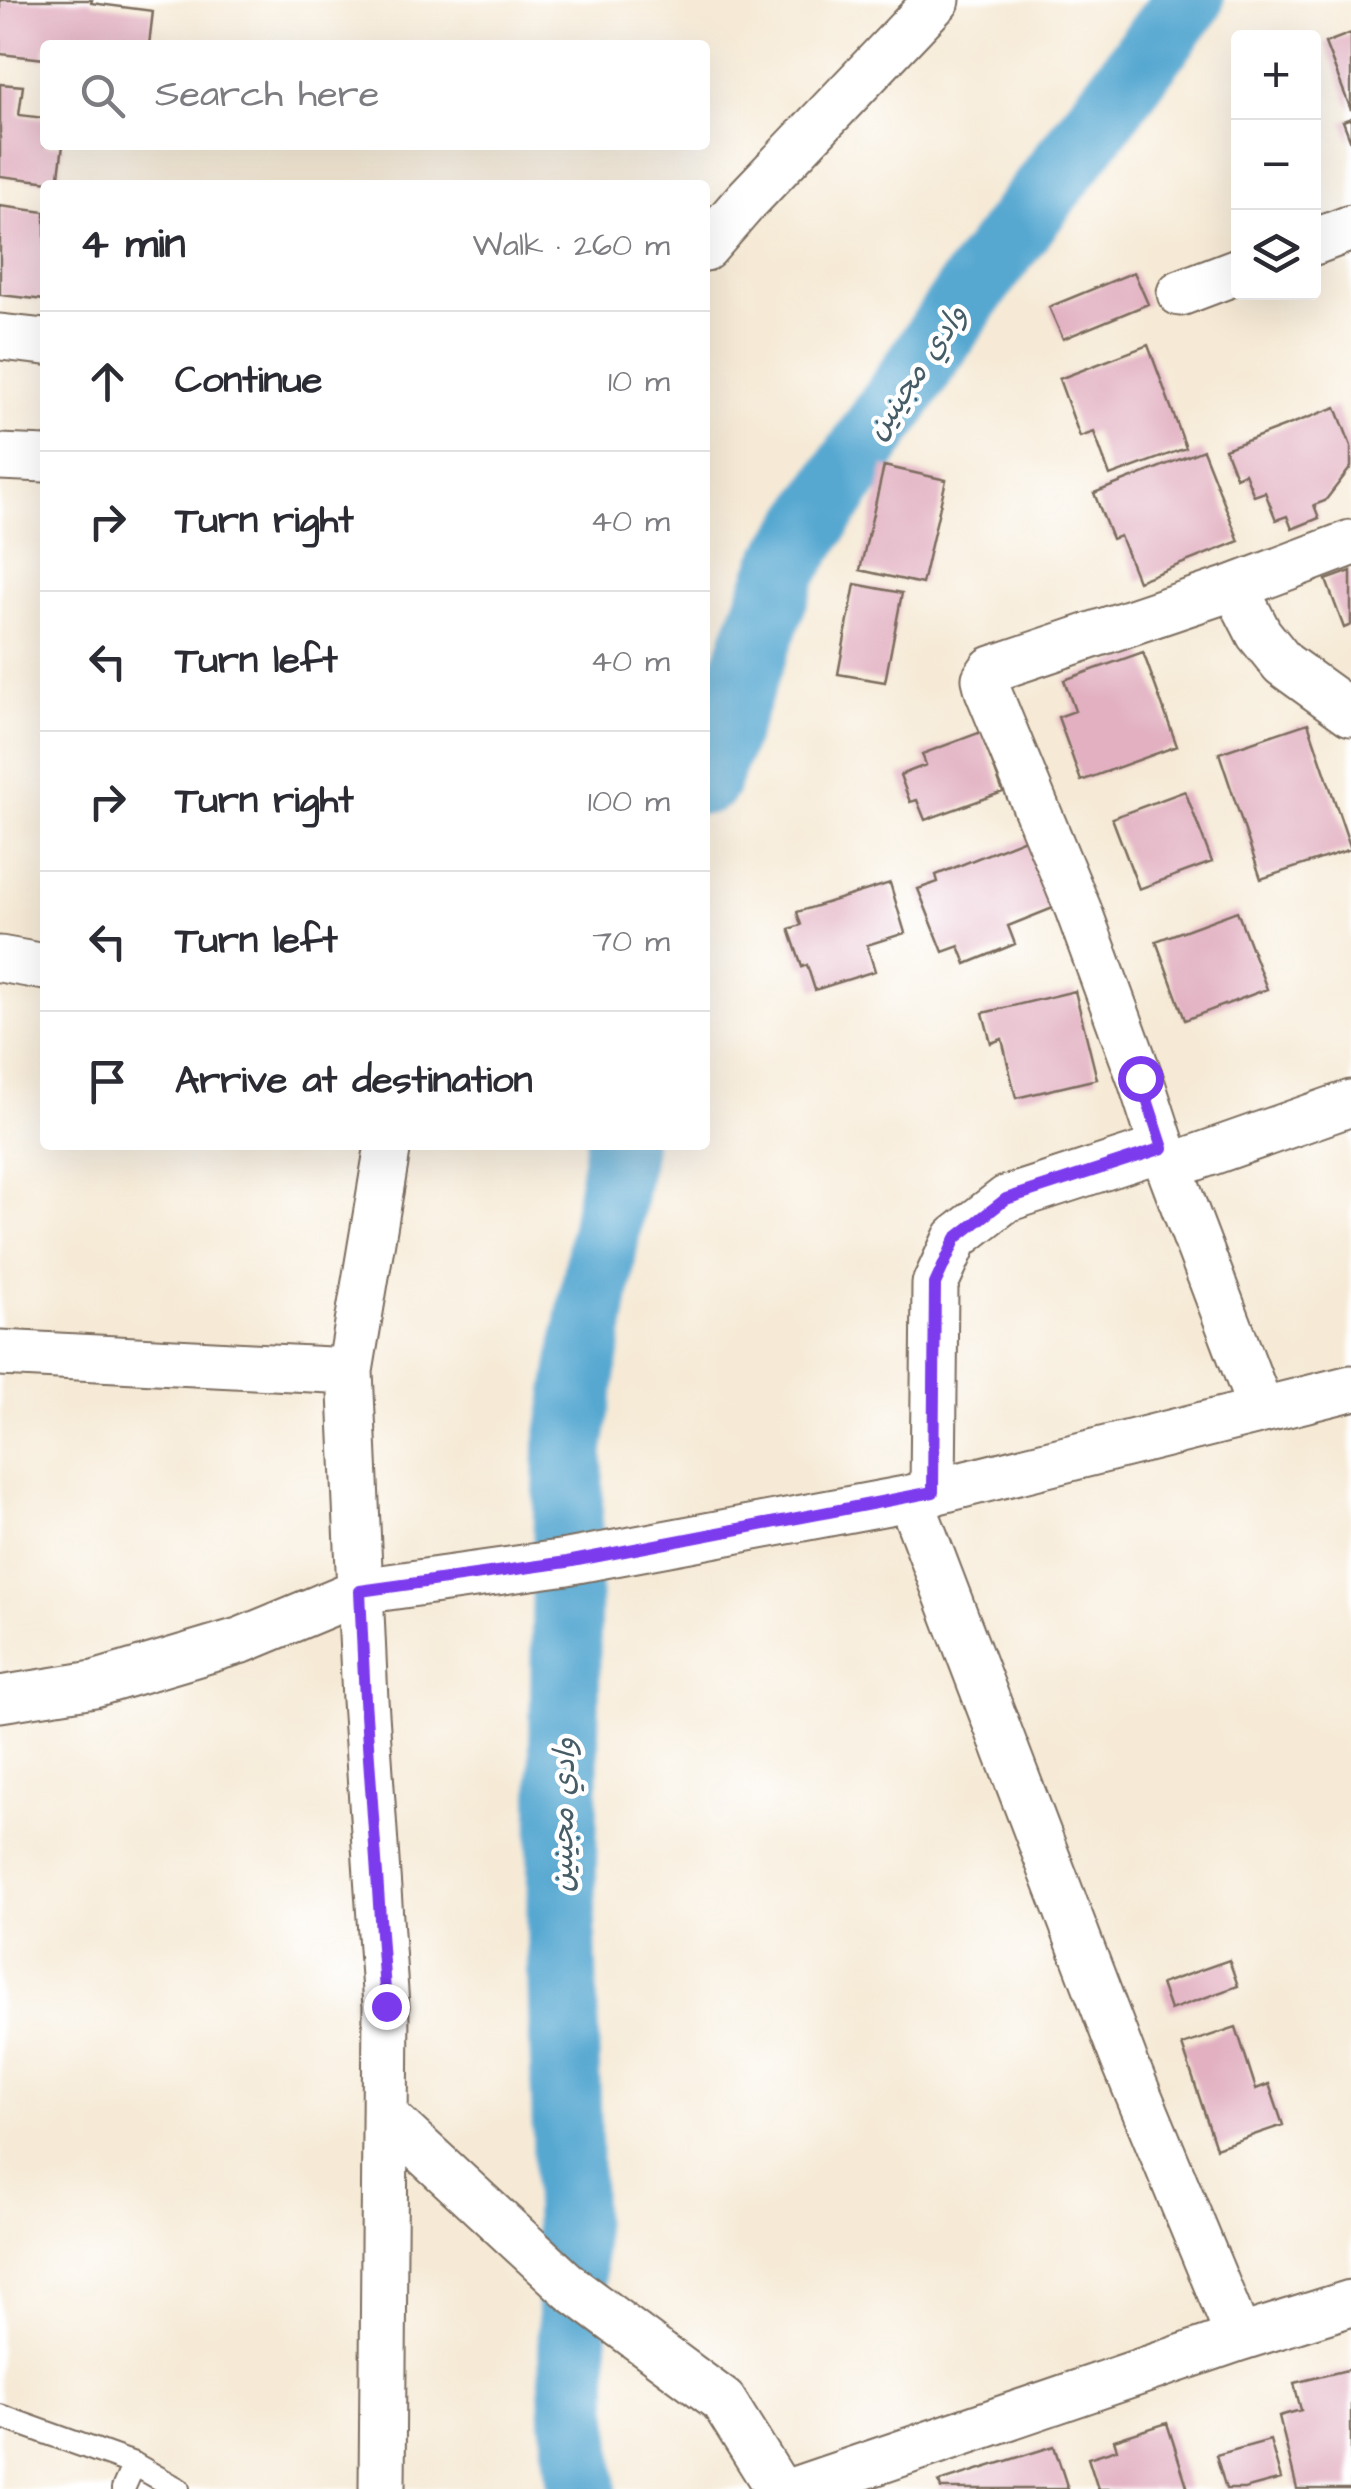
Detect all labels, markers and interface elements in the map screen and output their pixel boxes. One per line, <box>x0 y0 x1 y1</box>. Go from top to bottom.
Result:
map controls <box>1231 30 1321 300</box>
button: + <box>1231 30 1321 120</box>
search box <box>40 40 710 150</box>
icon: search <box>75 68 130 123</box>
text: Search here <box>155 69 379 121</box>
button: − <box>1231 120 1321 210</box>
button: layers <box>1231 210 1321 300</box>
text: 4 min <box>80 216 185 274</box>
text: Walk · 260 m <box>473 223 670 268</box>
water label: وادي مجينين <box>856 297 978 448</box>
icon: ahead <box>80 354 135 409</box>
text: Continue <box>175 355 322 407</box>
text: 10 m <box>608 359 670 404</box>
icon: right <box>80 494 135 549</box>
text: Turn right <box>175 495 354 547</box>
text: 40 m <box>590 499 670 544</box>
icon: left <box>80 634 135 689</box>
text: Turn left <box>175 635 338 687</box>
text: 40 m <box>590 639 670 684</box>
icon: right <box>80 774 135 829</box>
text: Turn right <box>175 775 354 827</box>
text: 100 m <box>588 779 670 824</box>
icon: left <box>80 914 135 969</box>
text: Turn left <box>175 915 338 967</box>
text: 70 m <box>592 919 670 964</box>
icon: arrive <box>80 1054 135 1109</box>
text: Arrive at destination <box>175 1055 532 1107</box>
route start <box>1118 1056 1164 1102</box>
water label: وادي مجينين <box>542 1737 586 1893</box>
route end <box>364 1984 410 2030</box>

